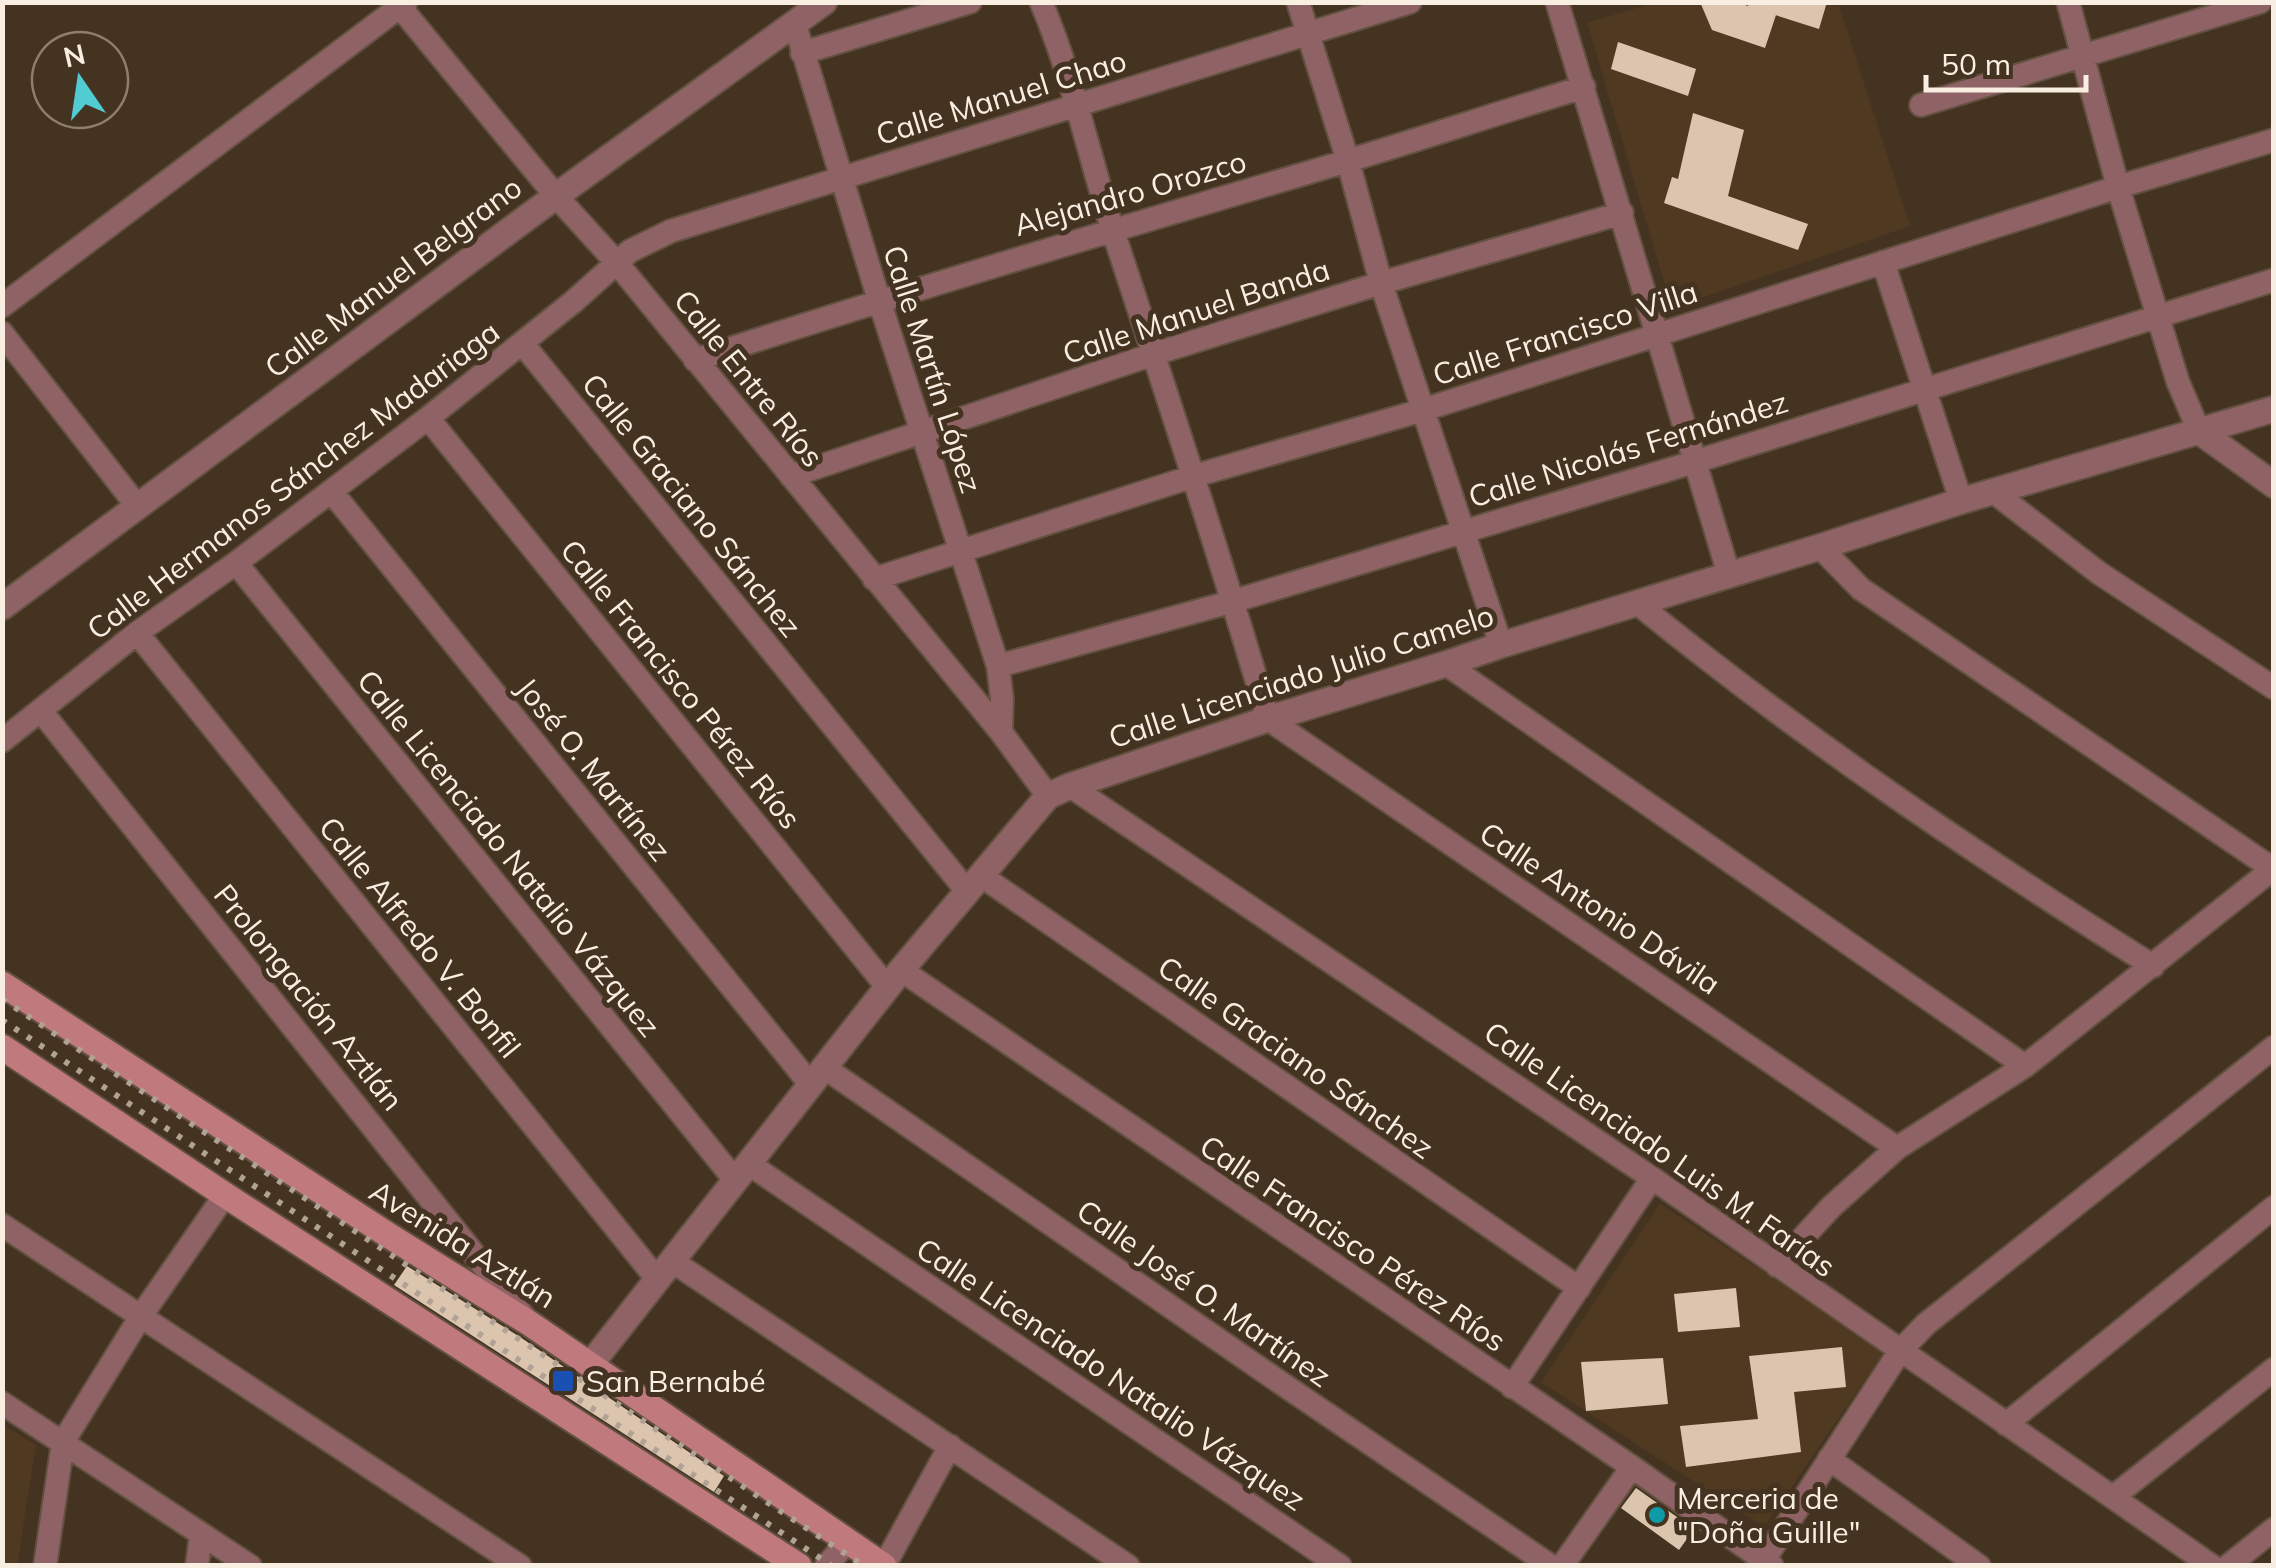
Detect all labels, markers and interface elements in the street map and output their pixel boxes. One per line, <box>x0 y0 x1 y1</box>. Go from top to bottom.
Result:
north arrow <box>30 30 130 130</box>
scale bar <box>1926 30 2086 92</box>
text: N <box>60 36 88 75</box>
street label: Calle Manuel Chao <box>871 41 1131 153</box>
text: 50 m <box>1941 45 2011 83</box>
street label: Alejandro Orozco <box>1010 142 1250 244</box>
street label: Calle Manuel Belgrano <box>257 168 529 386</box>
street label: Calle Martín López <box>875 240 991 498</box>
street label: Calle Manuel Banda <box>1058 250 1334 372</box>
street label: Calle Francisco Villa <box>1428 272 1702 394</box>
street label: Calle Entre Ríos <box>666 282 832 474</box>
street label: Calle Hermanos Sánchez Madariaga <box>79 312 507 648</box>
street label: Calle Graciano Sánchez <box>574 366 810 644</box>
street label: Calle Nicolás Fernández <box>1464 382 1792 516</box>
street label: Calle Francisco Pérez Ríos <box>553 532 809 836</box>
street label: Calle Licenciado Julio Camelo <box>1104 596 1498 756</box>
street label: Calle Licenciado Natalio Vázquez <box>349 662 669 1044</box>
street label: José O. Martínez <box>508 670 680 868</box>
street label: Calle Alfredo V. Bonfil <box>311 809 529 1065</box>
street label: Calle Antonio Dávila <box>1473 813 1727 1003</box>
street label: Prolongación Aztlán <box>206 876 412 1118</box>
street label: Calle Graciano Sánchez <box>1151 947 1441 1167</box>
street label: Calle Licenciado Luis M. Farías <box>1477 1013 1843 1285</box>
street label: Calle Francisco Pérez Ríos <box>1193 1126 1513 1360</box>
street label: Avenida Aztlán <box>363 1172 563 1316</box>
street label: Calle José O. Martínez <box>1070 1191 1338 1395</box>
street label: Calle Licenciado Natalio Vázquez <box>909 1229 1313 1519</box>
place label: San Bernabé <box>586 1362 766 1400</box>
marker: San Bernabé <box>550 1368 576 1394</box>
place label: Merceria de "Doña Guille" <box>1677 1479 1860 1551</box>
marker: Merceria de "Doña Guille" <box>1646 1504 1668 1526</box>

